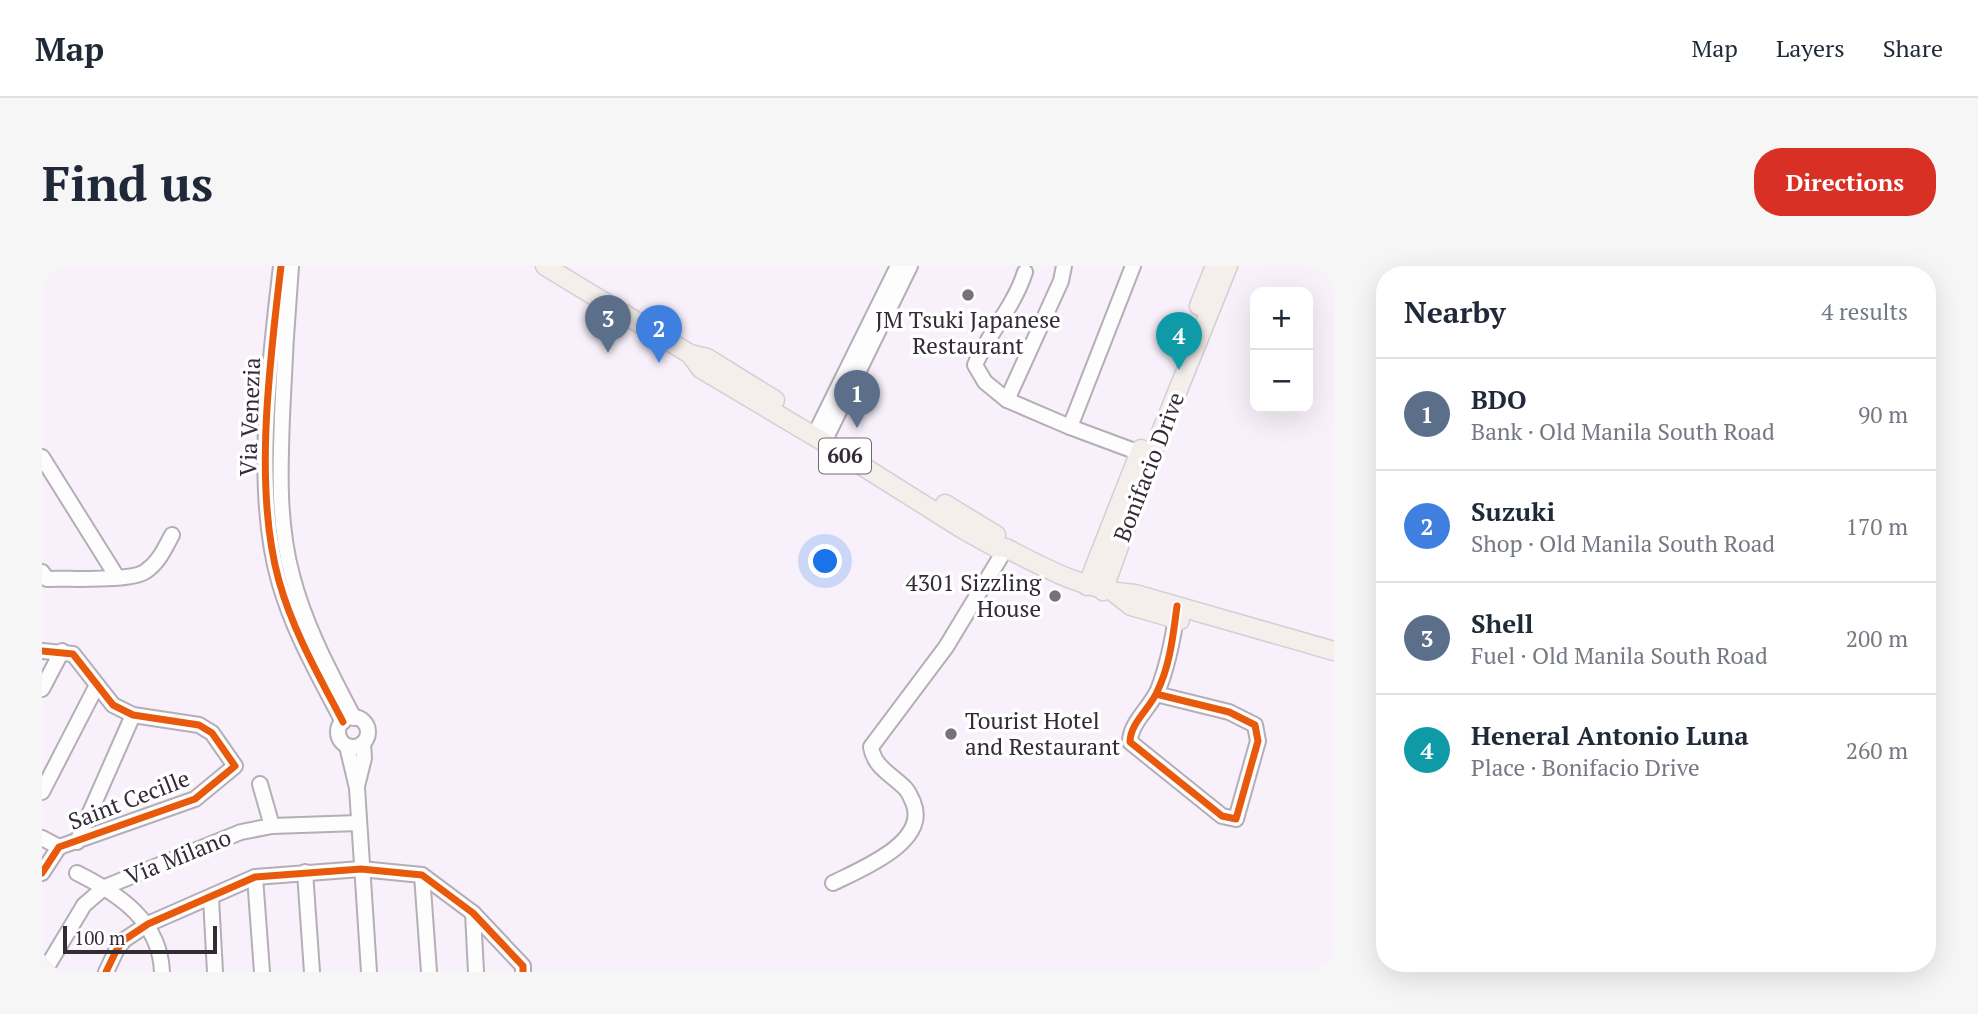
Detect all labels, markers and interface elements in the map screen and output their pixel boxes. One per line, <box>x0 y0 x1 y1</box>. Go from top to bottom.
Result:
text: Map <box>35 27 104 70</box>
text: Map <box>1691 32 1738 64</box>
text: Layers <box>1776 32 1845 64</box>
text: Share <box>1883 32 1943 64</box>
button: Directions <box>1754 148 1936 216</box>
text: Find us <box>42 150 213 215</box>
marker: JM Tsuki Japanese Restaurant <box>960 287 976 303</box>
map controls <box>1250 287 1313 413</box>
button: + <box>1250 287 1313 350</box>
text: Nearby <box>1404 292 1506 332</box>
pin: 3 <box>585 295 631 353</box>
text: 4 results <box>1821 296 1908 327</box>
place label: JM Tsuki Japanese Restaurant <box>875 304 1061 361</box>
pin: 2 <box>636 305 682 363</box>
pin: 4 <box>1156 312 1202 370</box>
button: − <box>1250 350 1313 413</box>
street label: Via Venezia <box>232 357 267 477</box>
pin: 1 <box>834 370 880 428</box>
text: BDO <box>1471 382 1527 416</box>
street label: Bonifacio Drive <box>1106 388 1191 546</box>
text: 1 <box>1421 399 1434 430</box>
text: 90 m <box>1858 399 1908 430</box>
text: Bank · Old Manila South Road <box>1471 416 1775 447</box>
road number: 606 <box>819 438 871 474</box>
text: Suzuki <box>1471 494 1555 528</box>
text: 2 <box>1421 511 1434 542</box>
text: 170 m <box>1846 511 1908 542</box>
text: Shop · Old Manila South Road <box>1471 528 1775 559</box>
your location <box>808 544 842 578</box>
place label: 4301 Sizzling House <box>906 567 1042 624</box>
marker: 4301 Sizzling House <box>1047 588 1063 604</box>
text: Shell <box>1471 606 1533 640</box>
text: 3 <box>1421 623 1434 654</box>
text: 200 m <box>1846 623 1908 654</box>
text: Fuel · Old Manila South Road <box>1471 640 1768 671</box>
place label: Tourist Hotel and Restaurant <box>965 705 1121 762</box>
text: Heneral Antonio Luna <box>1471 718 1749 752</box>
marker: Tourist Hotel and Restaurant <box>943 726 959 742</box>
text: 4 <box>1421 735 1434 766</box>
text: 260 m <box>1846 735 1908 766</box>
text: Place · Bonifacio Drive <box>1471 752 1700 783</box>
street label: Saint Cecille <box>64 762 194 837</box>
street label: Via Milano <box>120 821 235 892</box>
scale bar <box>63 923 217 955</box>
text: 100 m <box>74 925 125 950</box>

